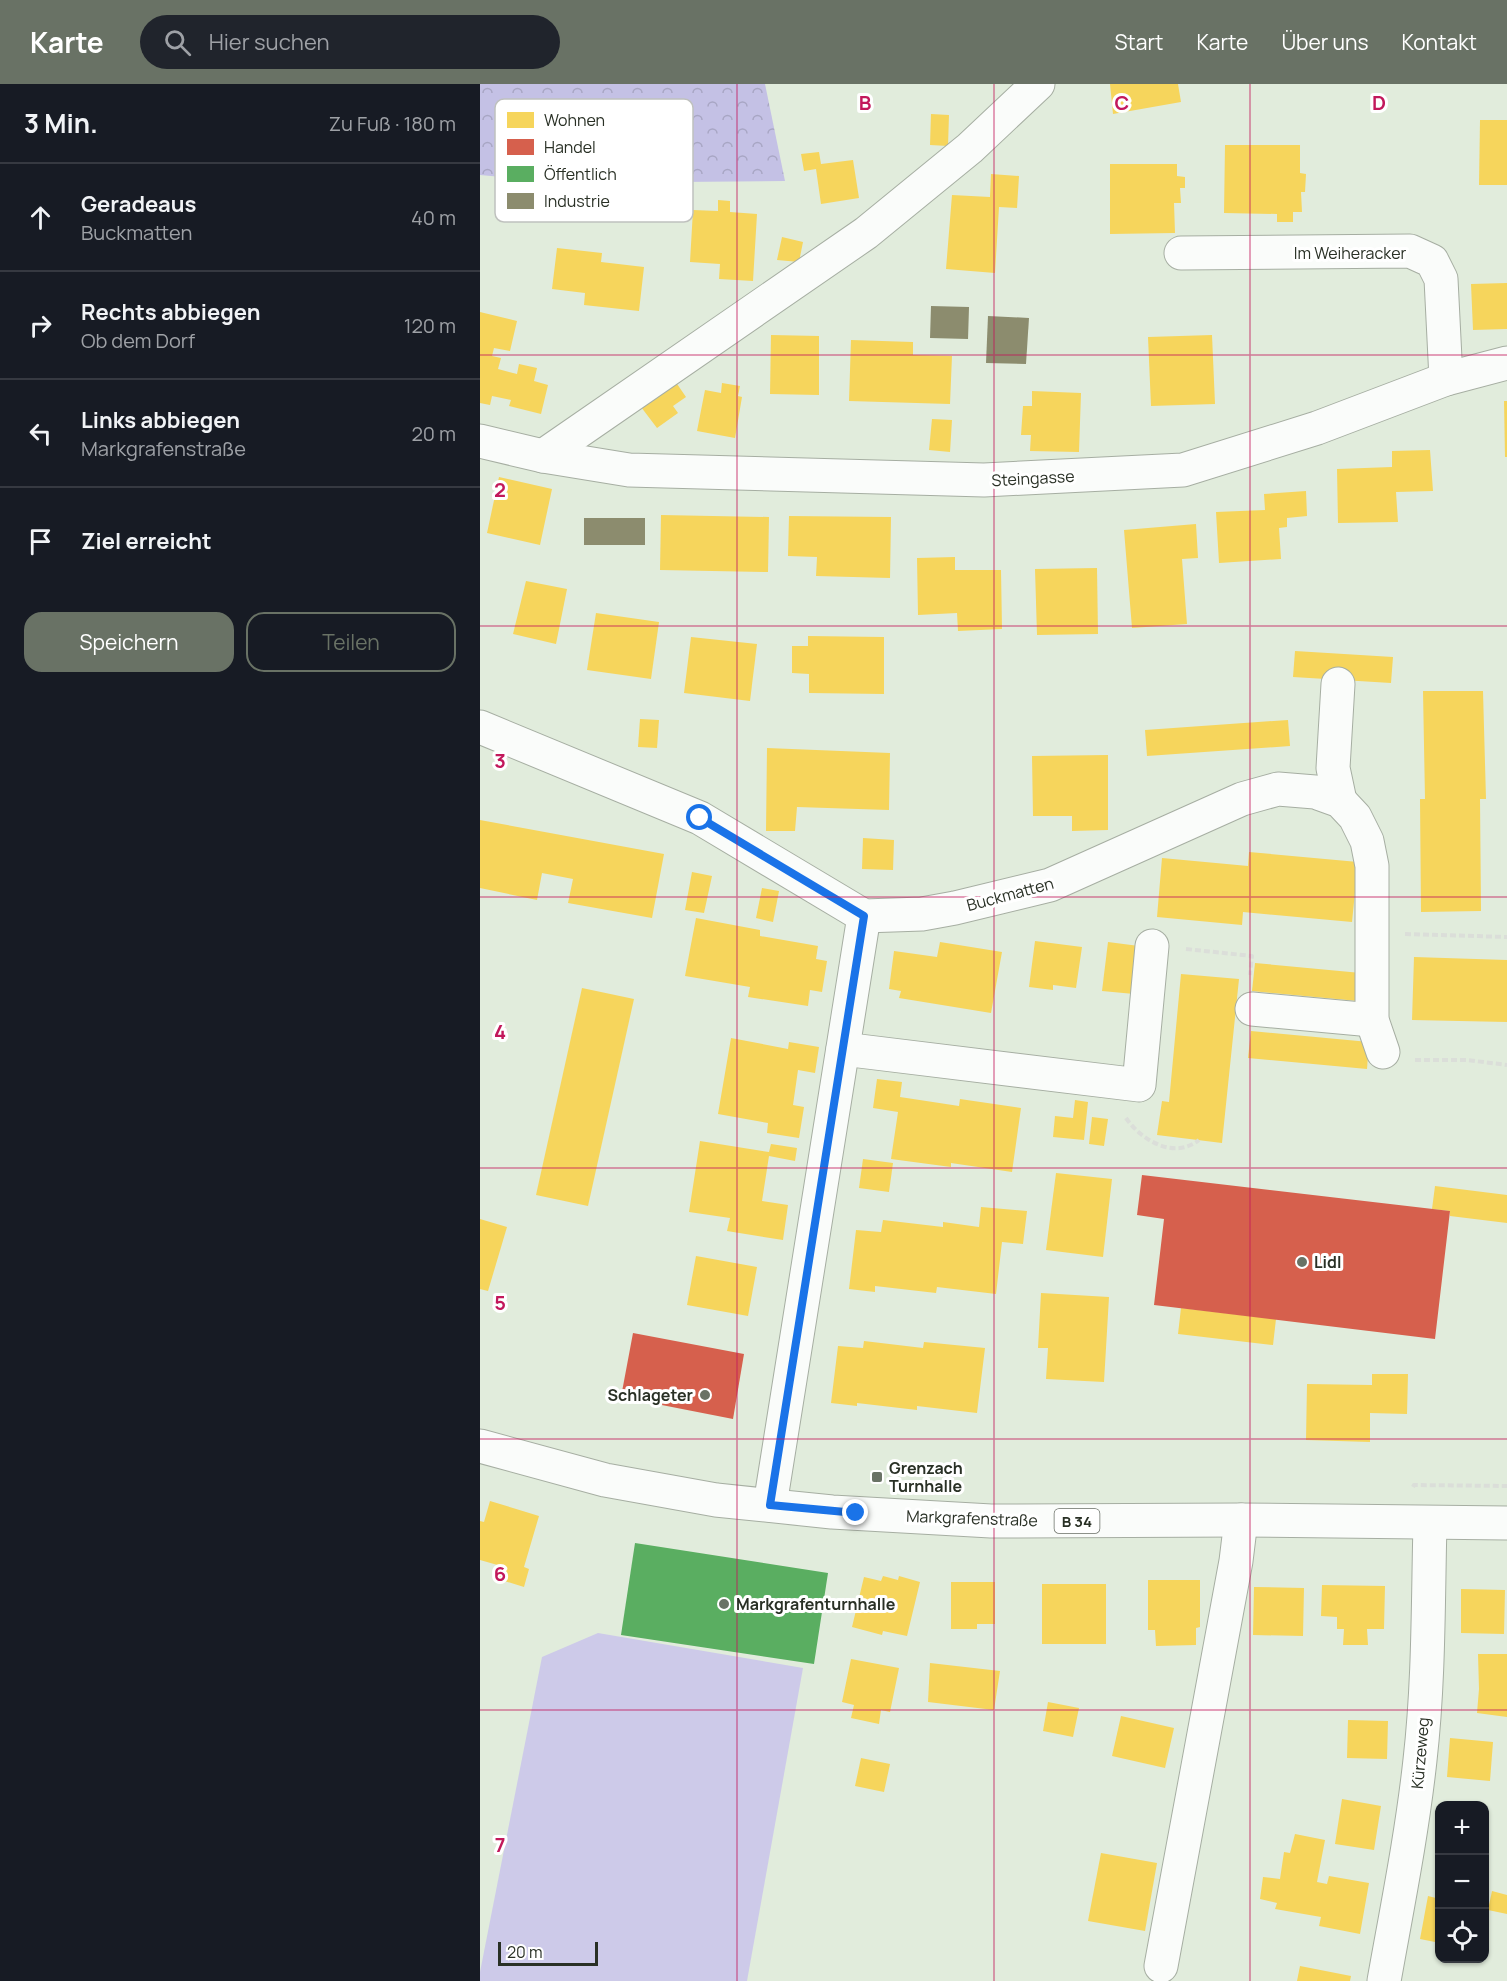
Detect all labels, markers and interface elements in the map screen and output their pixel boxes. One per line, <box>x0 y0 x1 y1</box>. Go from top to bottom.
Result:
search box <box>140 15 560 69</box>
text: Karte <box>30 23 104 61</box>
icon: search <box>161 26 194 59</box>
text: Hier suchen <box>209 27 330 57</box>
text: Start <box>1114 28 1163 56</box>
text: Karte <box>1196 28 1248 56</box>
text: Über uns <box>1281 28 1369 56</box>
text: Kontakt <box>1402 28 1477 56</box>
text: B <box>859 89 872 116</box>
text: C <box>1115 89 1129 116</box>
text: D <box>1372 89 1386 116</box>
legend <box>495 99 693 222</box>
text: 3 Min. <box>24 105 98 141</box>
text: Wohnen <box>544 109 605 131</box>
text: Zu Fuß · 180 m <box>329 110 456 137</box>
text: Handel <box>544 136 596 158</box>
text: Öffentlich <box>544 163 617 185</box>
text: Geradeaus <box>81 189 196 219</box>
text: Industrie <box>544 190 610 212</box>
icon: ahead <box>24 201 57 234</box>
text: 40 m <box>411 204 456 231</box>
text: Buckmatten <box>81 219 192 246</box>
street label: Im Weiheracker <box>1294 242 1407 264</box>
text: Rechts abbiegen <box>81 297 260 327</box>
icon: right <box>24 309 57 342</box>
text: 120 m <box>404 312 456 339</box>
text: Ob dem Dorf <box>81 327 195 354</box>
text: Links abbiegen <box>81 405 240 435</box>
icon: left <box>24 417 57 450</box>
text: 20 m <box>411 420 456 447</box>
text: Markgrafenstraße <box>81 435 246 462</box>
street label: Steingasse <box>991 465 1075 491</box>
text: 2 <box>494 476 506 503</box>
icon: arrive <box>24 525 57 558</box>
text: Ziel erreicht <box>81 526 212 556</box>
button: Speichern <box>24 612 234 672</box>
button: Teilen <box>246 612 456 672</box>
text: 3 <box>494 747 506 774</box>
route start <box>686 804 712 830</box>
street label: Buckmatten <box>964 872 1056 916</box>
text: 4 <box>494 1018 506 1045</box>
place label: Lidl <box>1314 1251 1341 1273</box>
marker: Lidl <box>1295 1255 1309 1269</box>
text: 5 <box>494 1289 506 1316</box>
place label: Schlageter <box>608 1384 693 1406</box>
marker: Schlageter <box>698 1388 712 1402</box>
place label: Grenzach Turnhalle <box>889 1457 963 1497</box>
marker: Grenzach Turnhalle <box>870 1470 884 1484</box>
route end <box>842 1499 868 1525</box>
street label: Markgrafenstraße <box>906 1505 1038 1531</box>
road number: B 34 <box>1054 1509 1100 1533</box>
text: 6 <box>494 1560 506 1587</box>
place label: Markgrafenturnhalle <box>736 1593 896 1615</box>
marker: Markgrafenturnhalle <box>717 1597 731 1611</box>
street label: Kürzeweg <box>1406 1716 1434 1790</box>
map controls <box>1435 1801 1489 1963</box>
button: + <box>1435 1801 1489 1855</box>
text: 7 <box>495 1831 505 1858</box>
button: − <box>1435 1855 1489 1909</box>
button: locate <box>1435 1909 1489 1963</box>
scale bar <box>498 1939 598 1966</box>
text: 20 m <box>507 1941 543 1963</box>

